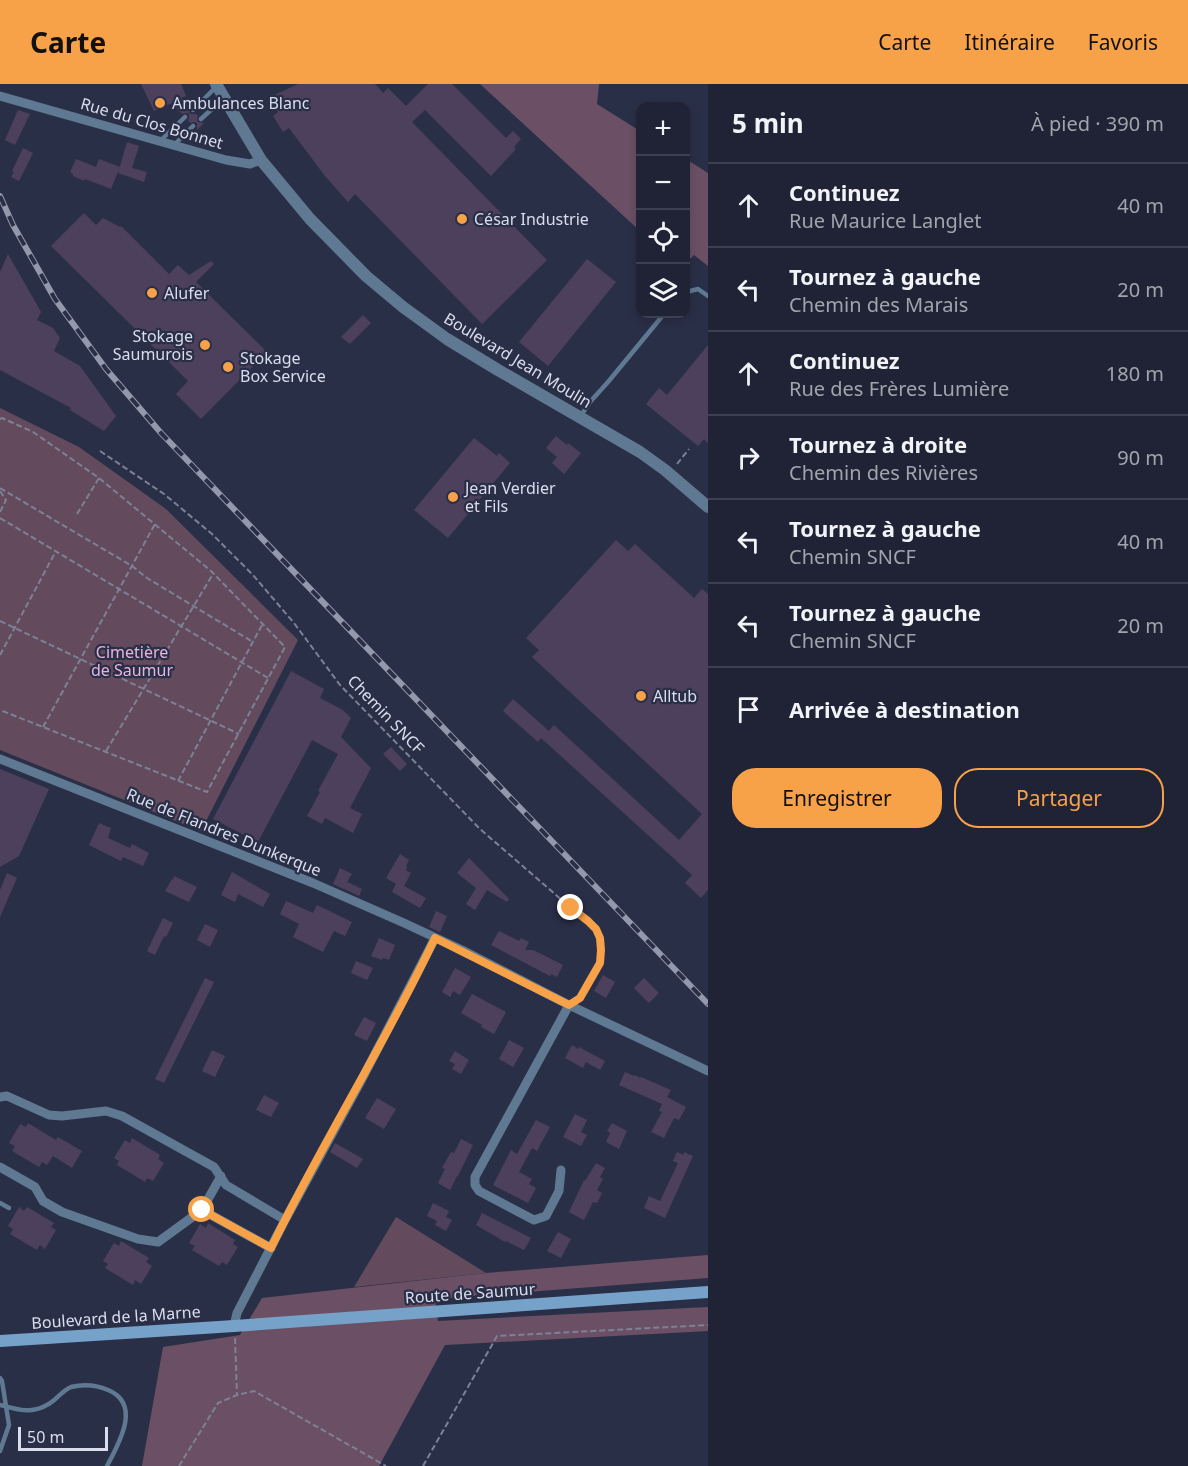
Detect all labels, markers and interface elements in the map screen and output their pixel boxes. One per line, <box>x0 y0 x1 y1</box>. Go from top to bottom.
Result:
text: Carte <box>30 23 106 61</box>
text: Carte <box>878 28 931 56</box>
text: Itinéraire <box>964 28 1055 56</box>
text: Favoris <box>1088 28 1158 56</box>
street label: Rue du Clos Bonnet <box>78 92 226 154</box>
place label: Ambulances Blanc <box>172 92 310 114</box>
marker: Ambulances Blanc <box>153 96 167 110</box>
map controls <box>636 102 690 318</box>
button: + <box>636 102 690 156</box>
text: 5 min <box>732 105 804 141</box>
text: À pied · 390 m <box>1031 110 1164 137</box>
button: − <box>636 156 690 210</box>
text: Continuez <box>789 177 900 207</box>
icon: ahead <box>732 189 765 222</box>
text: 40 m <box>1117 192 1164 219</box>
text: Rue Maurice Langlet <box>789 207 982 234</box>
place label: César Industrie <box>474 208 589 230</box>
button: locate <box>636 210 690 264</box>
marker: César Industrie <box>455 212 469 226</box>
text: Tournez à gauche <box>789 261 981 291</box>
button: layers <box>636 264 690 318</box>
icon: left <box>732 273 765 306</box>
text: 20 m <box>1117 276 1164 303</box>
place label: Alufer <box>164 282 210 304</box>
marker: Alufer <box>145 286 159 300</box>
text: Chemin des Marais <box>789 291 968 318</box>
street label: Boulevard Jean Moulin <box>440 307 596 413</box>
place label: Stokage Saumurois <box>113 325 193 365</box>
marker: Stokage Saumurois <box>198 338 212 352</box>
text: Continuez <box>789 345 900 375</box>
place label: Stokage Box Service <box>240 347 326 387</box>
icon: ahead <box>732 357 765 390</box>
marker: Stokage Box Service <box>221 360 235 374</box>
text: 180 m <box>1106 360 1164 387</box>
text: Rue des Frères Lumière <box>789 375 1009 402</box>
text: Tournez à droite <box>789 429 967 459</box>
icon: right <box>732 441 765 474</box>
text: 90 m <box>1117 444 1164 471</box>
text: Chemin des Rivières <box>789 459 978 486</box>
place label: Jean Verdier et Fils <box>463 477 556 517</box>
marker: Jean Verdier et Fils <box>446 490 460 504</box>
text: Tournez à gauche <box>789 513 981 543</box>
icon: left <box>732 525 765 558</box>
text: 40 m <box>1117 528 1164 555</box>
text: Chemin SNCF <box>789 543 916 570</box>
text: Tournez à gauche <box>789 597 981 627</box>
icon: left <box>732 609 765 642</box>
text: 20 m <box>1117 612 1164 639</box>
text: Chemin SNCF <box>789 627 916 654</box>
park label: Cimetière de Saumur <box>91 641 173 681</box>
street label: Chemin SNCF <box>343 670 429 758</box>
place label: Alltub <box>653 685 697 707</box>
marker: Alltub <box>634 689 648 703</box>
icon: arrive <box>732 693 765 726</box>
text: Arrivée à destination <box>789 694 1020 724</box>
button: Enregistrer <box>732 768 942 828</box>
button: Partager <box>954 768 1164 828</box>
street label: Rue de Flandres Dunkerque <box>123 783 325 881</box>
route end <box>557 894 583 920</box>
route start <box>188 1196 214 1222</box>
street label: Route de Saumur <box>404 1277 536 1309</box>
street label: Boulevard de la Marne <box>31 1300 201 1334</box>
scale bar <box>18 1424 108 1452</box>
text: 50 m <box>27 1426 64 1448</box>

